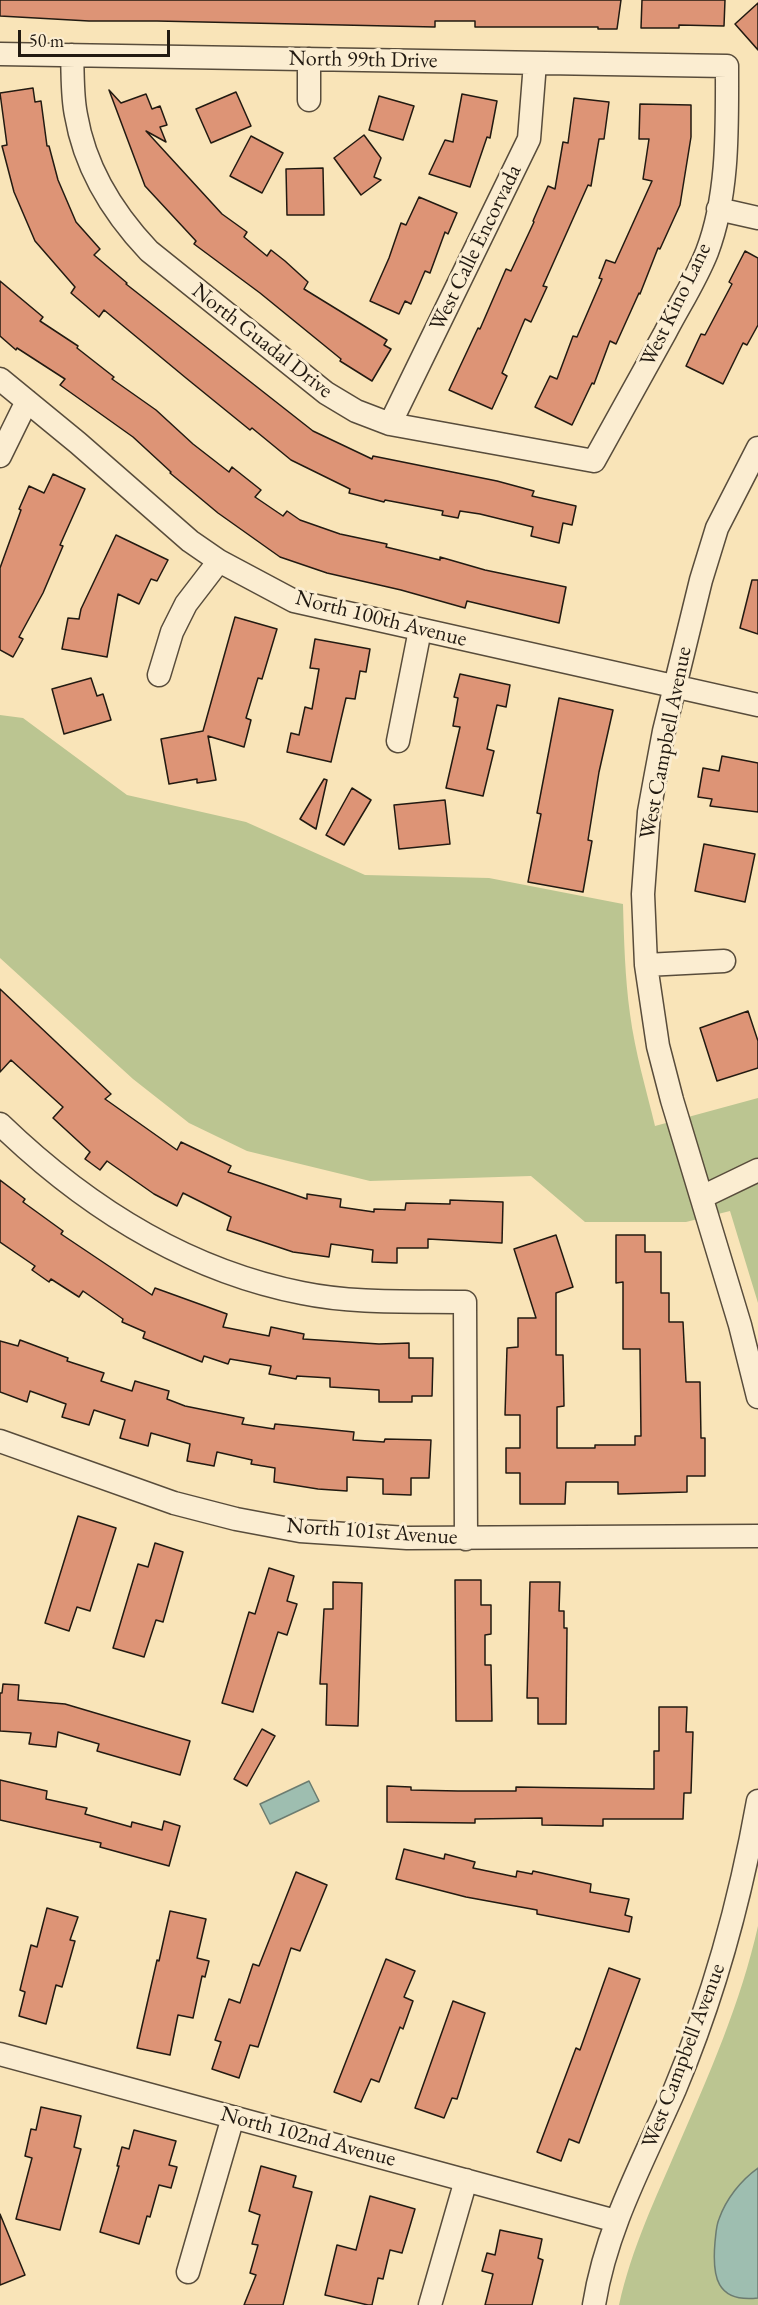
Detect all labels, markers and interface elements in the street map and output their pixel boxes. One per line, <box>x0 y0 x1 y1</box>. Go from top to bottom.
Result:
scale bar <box>21 18 172 56</box>
text: 50 m <box>29 29 64 52</box>
street label: North 99th Drive <box>288 46 438 74</box>
street label: West Calle Encorvada <box>424 161 528 335</box>
street label: West Kino Lane <box>635 239 717 371</box>
street label: North Guadal Drive <box>186 278 338 404</box>
street label: North 100th Avenue <box>293 585 469 653</box>
street label: West Campbell Avenue <box>634 644 698 842</box>
street label: North 101st Avenue <box>286 1513 458 1551</box>
street label: West Campbell Avenue <box>637 1960 731 2152</box>
street label: North 102nd Avenue <box>218 2101 398 2173</box>

